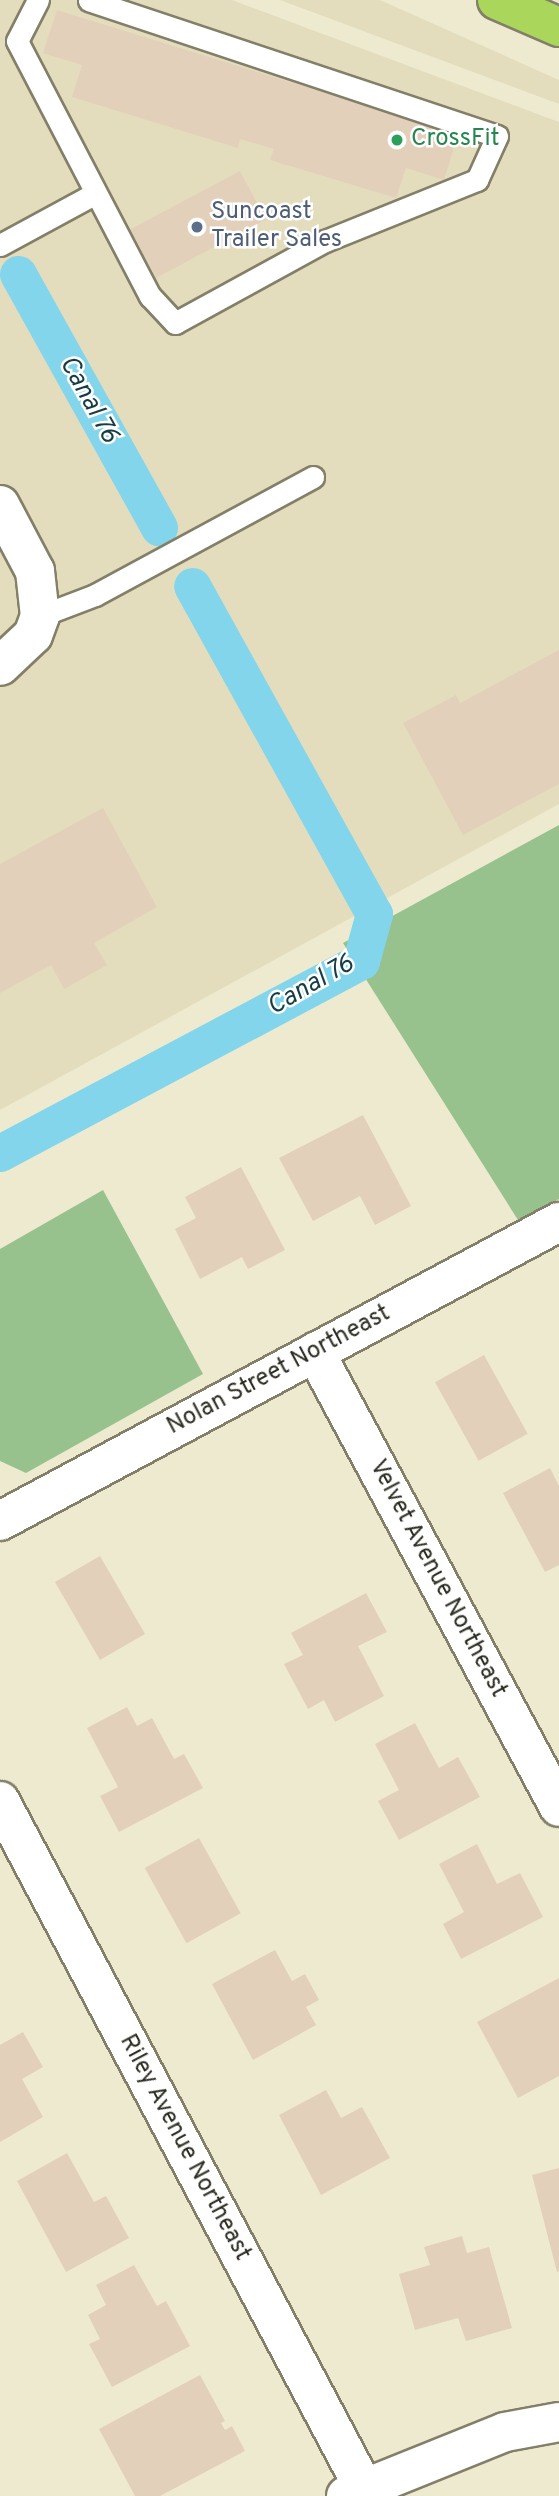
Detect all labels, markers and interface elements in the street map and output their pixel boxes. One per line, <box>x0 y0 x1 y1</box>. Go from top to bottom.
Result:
place label: CrossFit <box>411 126 500 154</box>
marker: CrossFit <box>389 132 405 148</box>
place label: Suncoast Trailer Sales <box>211 199 342 255</box>
marker: Suncoast Trailer Sales <box>189 219 205 235</box>
water label: Canal 76 <box>51 351 125 449</box>
water label: Canal 76 <box>262 949 360 1023</box>
street label: Nolan Street Northeast <box>163 1300 395 1442</box>
street label: Velvet Avenue Northeast <box>362 1455 512 1703</box>
street label: Riley Avenue Northeast <box>112 2030 256 2266</box>

